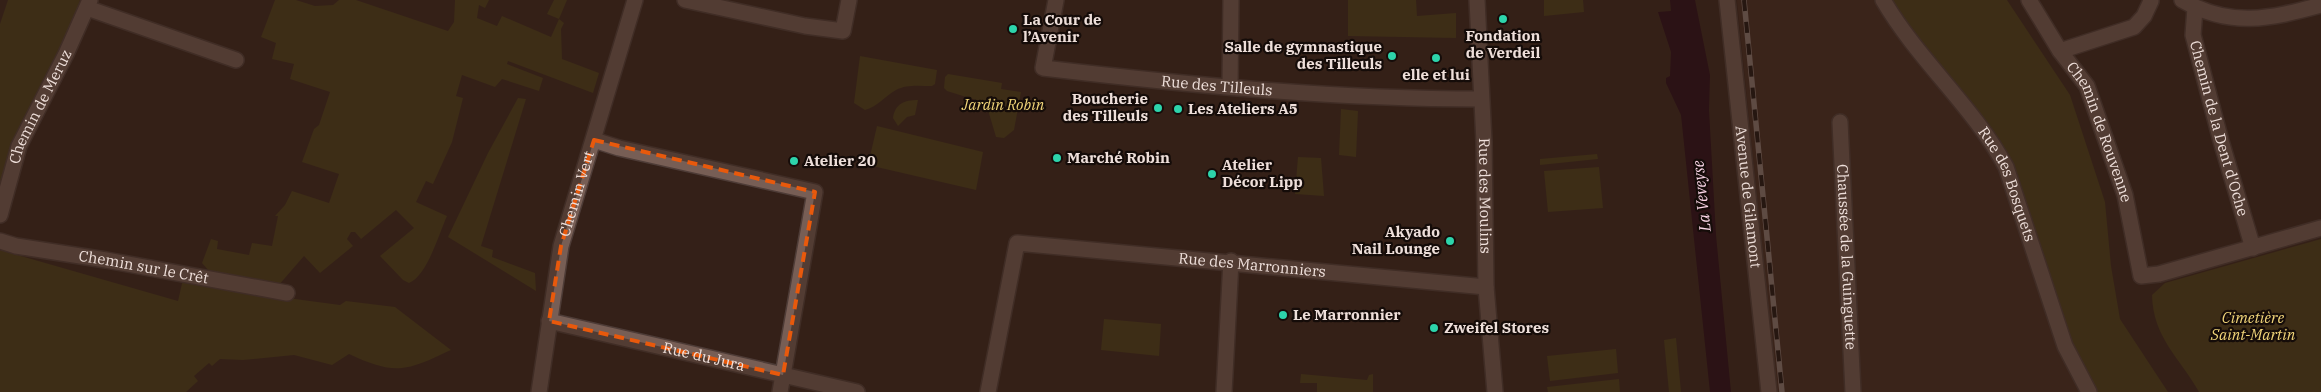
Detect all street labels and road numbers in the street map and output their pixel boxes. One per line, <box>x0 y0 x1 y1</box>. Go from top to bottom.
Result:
street label: Chemin de la Dent d'Oche <box>2186 38 2253 218</box>
street label: Chemin de Meruz <box>5 46 76 166</box>
street label: Chemin de Rouvenne <box>2063 58 2136 204</box>
street label: Rue des Tilleuls <box>1160 71 1273 100</box>
street label: Rue des Bosquets <box>1974 123 2040 244</box>
street label: Avenue de Gilamont <box>1732 125 1766 269</box>
street label: Rue des Moulins <box>1475 138 1496 254</box>
street label: Chemin Vert <box>554 149 598 239</box>
street label: Chaussée de la Guinguette <box>1833 163 1861 350</box>
street label: Chemin sur le Crêt <box>77 246 210 288</box>
street label: Rue des Marronniers <box>1178 248 1327 281</box>
street label: Rue du Jura <box>661 338 747 375</box>

